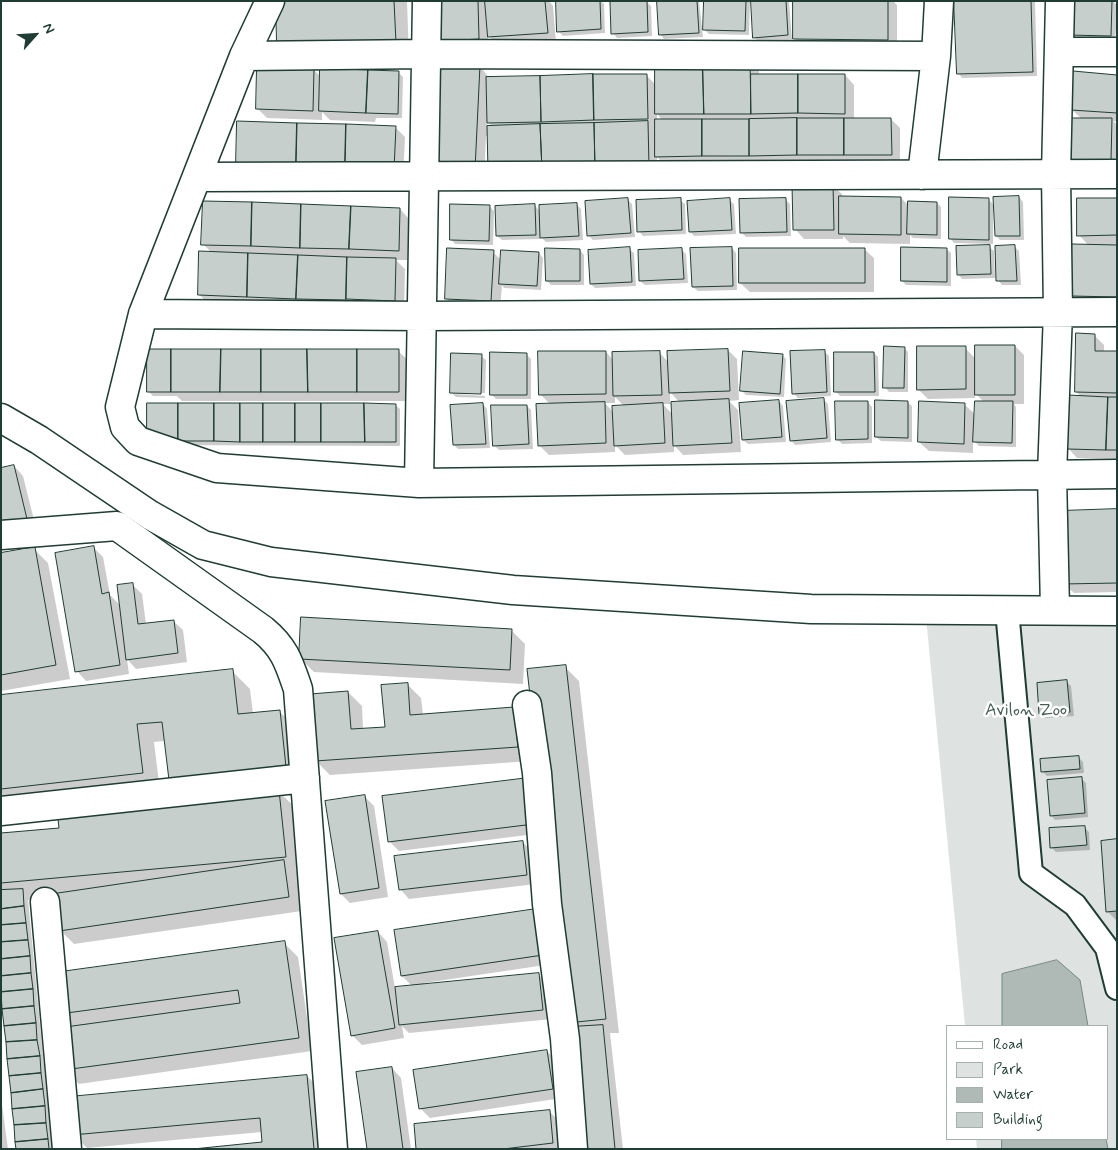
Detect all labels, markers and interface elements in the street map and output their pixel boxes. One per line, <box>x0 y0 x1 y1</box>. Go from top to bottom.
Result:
north arrow <box>10 10 60 60</box>
text: N <box>38 20 59 37</box>
park label: Avilon Zoo <box>985 700 1067 722</box>
legend <box>946 1025 1108 1140</box>
text: Road <box>993 1035 1023 1055</box>
text: Park <box>993 1060 1023 1080</box>
text: Water <box>993 1085 1033 1105</box>
text: Building <box>993 1110 1043 1130</box>

